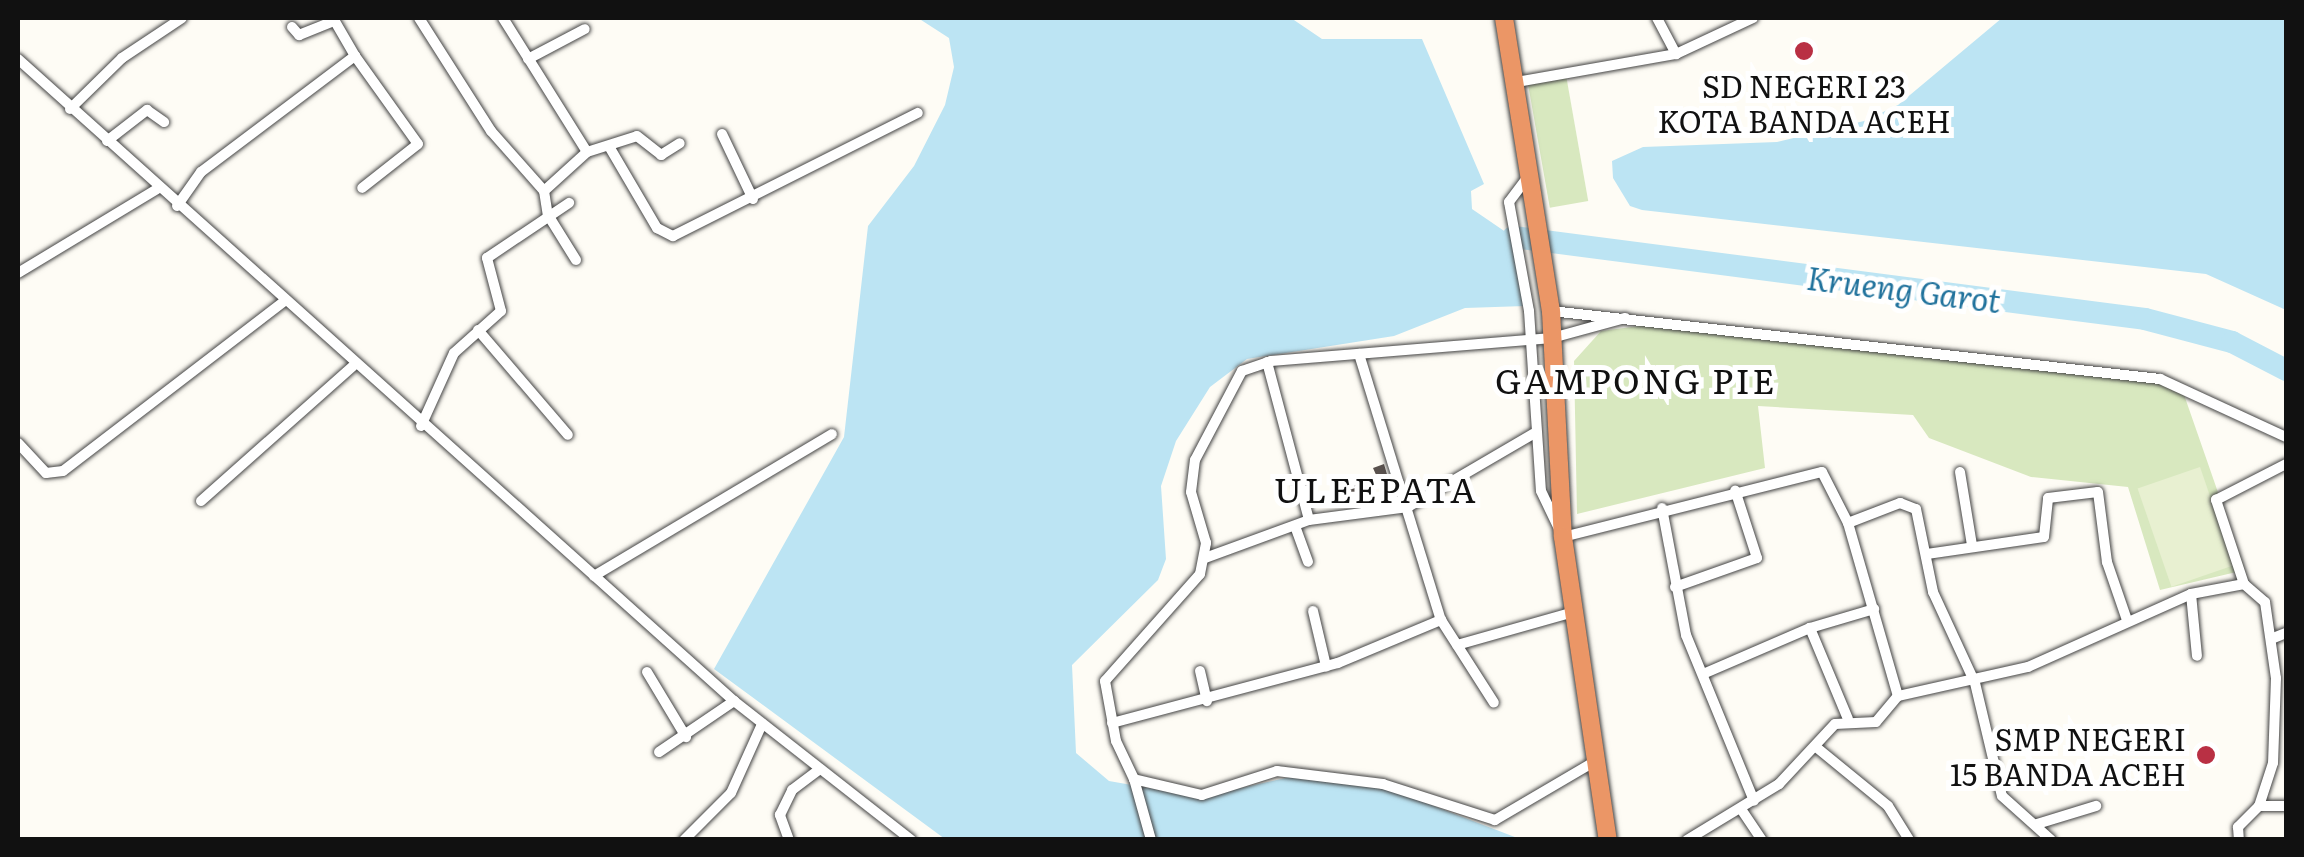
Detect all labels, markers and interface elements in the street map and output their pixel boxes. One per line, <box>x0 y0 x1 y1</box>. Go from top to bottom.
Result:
marker: SD NEGERI 23 KOTA BANDA ACEH <box>1793 40 1815 62</box>
place label: SD NEGERI 23 KOTA BANDA ACEH <box>1657 67 1951 138</box>
water label: Krueng Garot <box>1805 257 2003 319</box>
district label: GAMPONG PIE <box>1495 358 1777 400</box>
district label: ULEEPATA <box>1274 467 1478 509</box>
place label: SMP NEGERI 15 BANDA ACEH <box>1950 720 2186 790</box>
marker: SMP NEGERI 15 BANDA ACEH <box>2195 744 2217 766</box>

